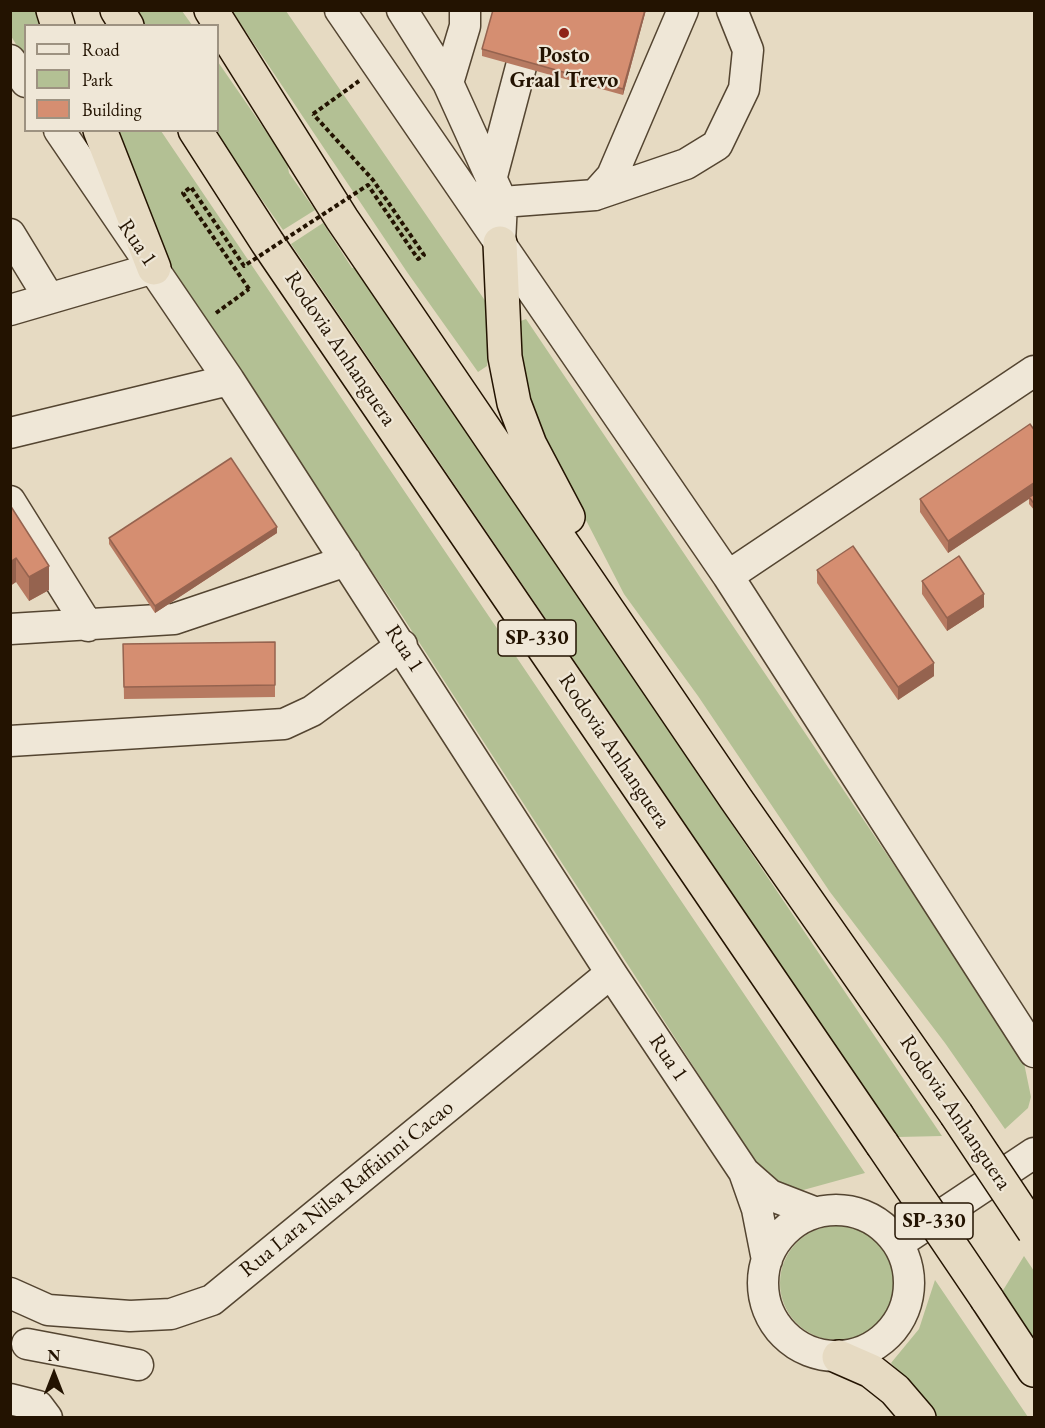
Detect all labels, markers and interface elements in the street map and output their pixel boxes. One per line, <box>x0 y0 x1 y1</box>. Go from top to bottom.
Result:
legend <box>24 24 219 132</box>
marker: Posto Graal Trevo <box>557 26 571 40</box>
text: Road <box>82 38 120 61</box>
place label: Posto Graal Trevo <box>510 43 618 94</box>
text: Park <box>82 68 113 91</box>
text: Building <box>82 98 142 121</box>
street label: Rua 1 <box>112 214 162 272</box>
street label: Rodovia Anhanguera <box>278 267 402 431</box>
street label: Rua 1 <box>379 620 429 678</box>
road number: SP-330 <box>498 620 576 656</box>
street label: Rodovia Anhanguera <box>552 669 676 833</box>
street label: Rua 1 <box>643 1029 693 1087</box>
street label: Rodovia Anhanguera <box>893 1031 1017 1195</box>
street label: Rua Lara Nilsa Raffainni Cacao <box>235 1095 459 1283</box>
road number: SP-330 <box>895 1203 973 1239</box>
north arrow <box>24 1344 84 1404</box>
text: N <box>48 1345 60 1366</box>

